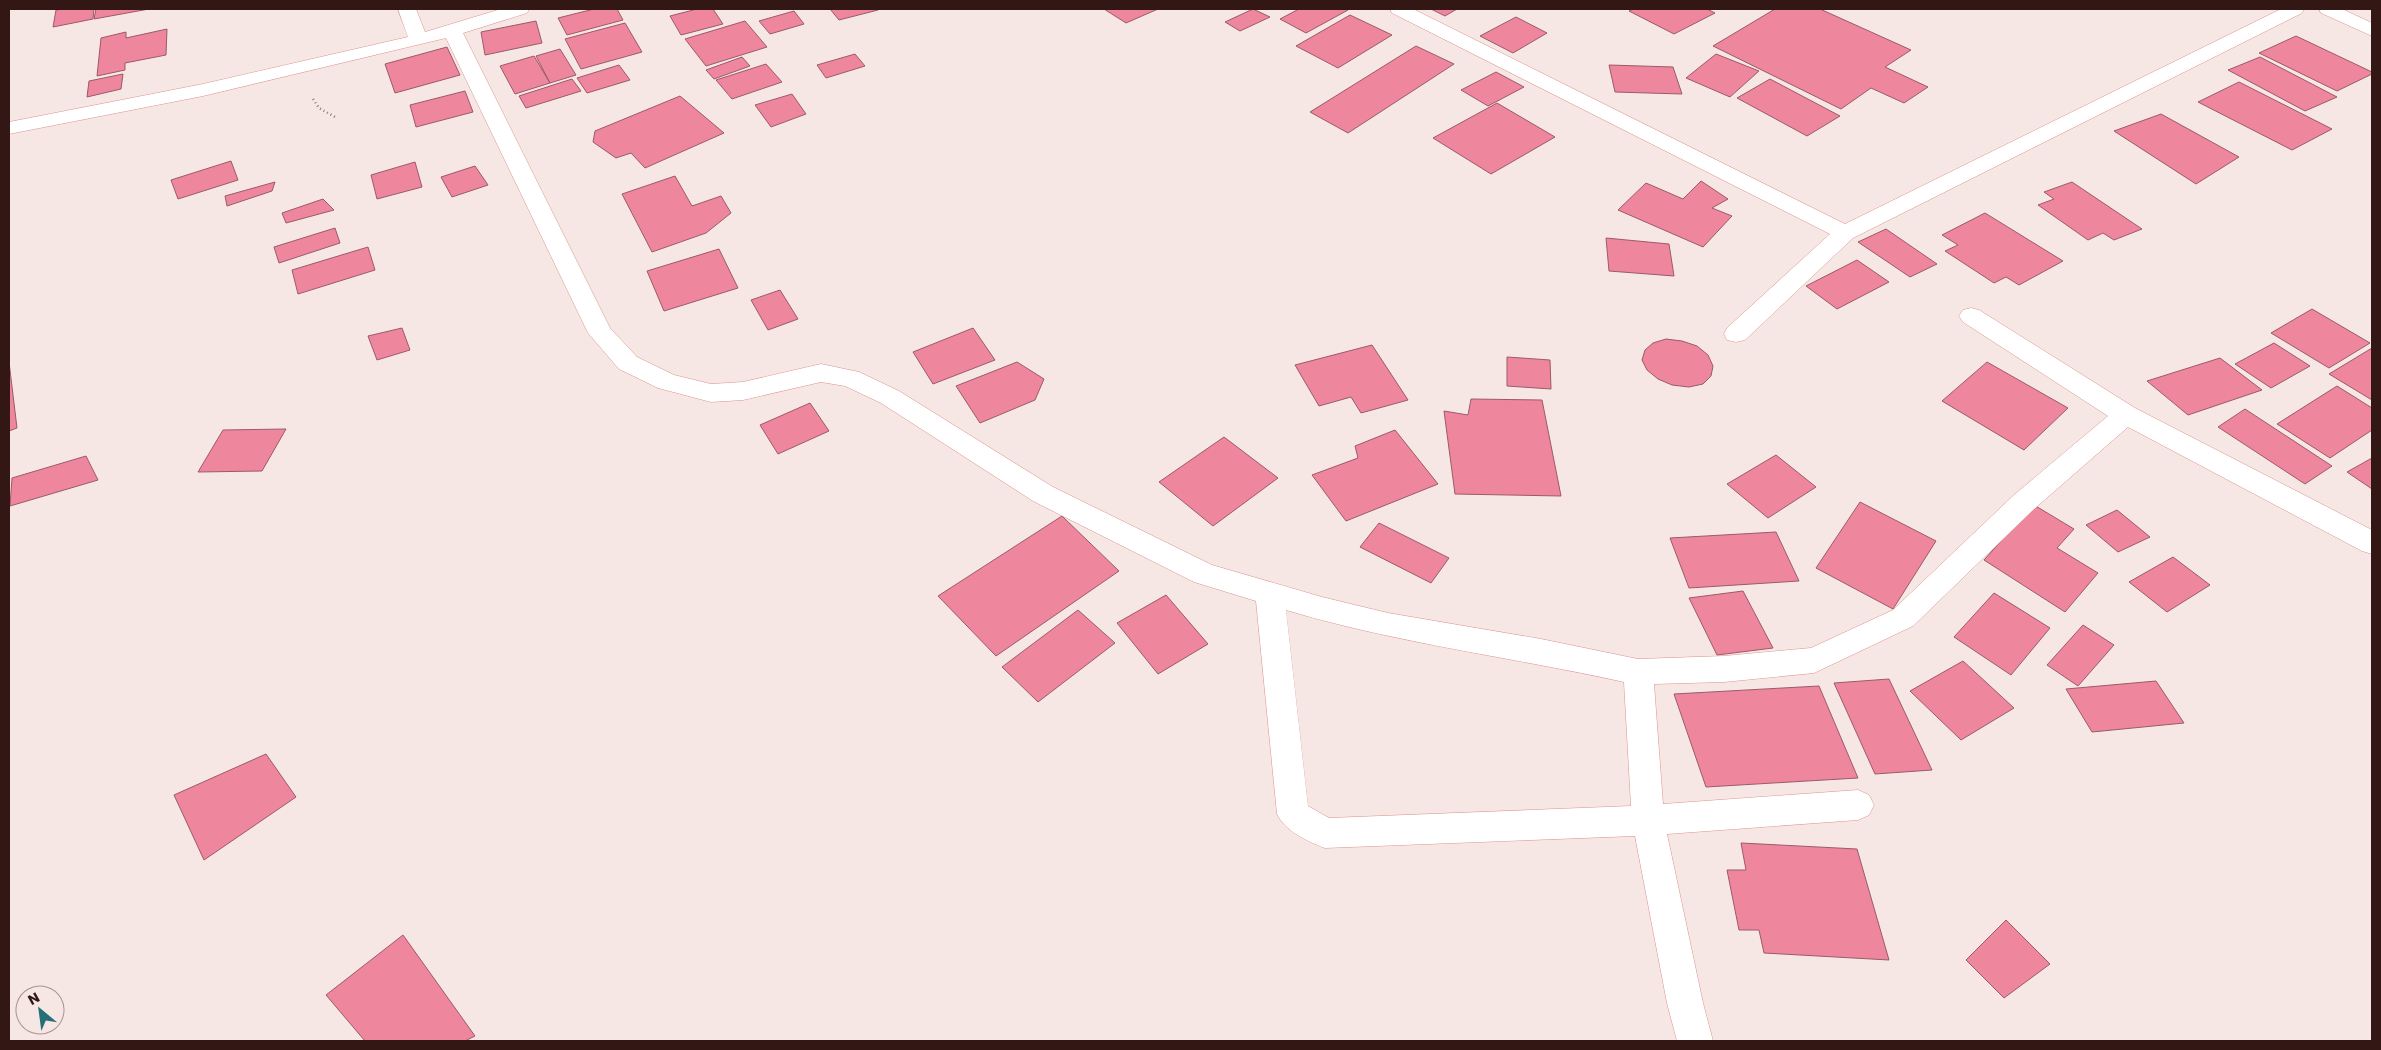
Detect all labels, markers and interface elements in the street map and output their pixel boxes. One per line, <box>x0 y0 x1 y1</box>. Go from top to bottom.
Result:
north arrow <box>15 985 65 1035</box>
text: N <box>24 987 43 1010</box>

